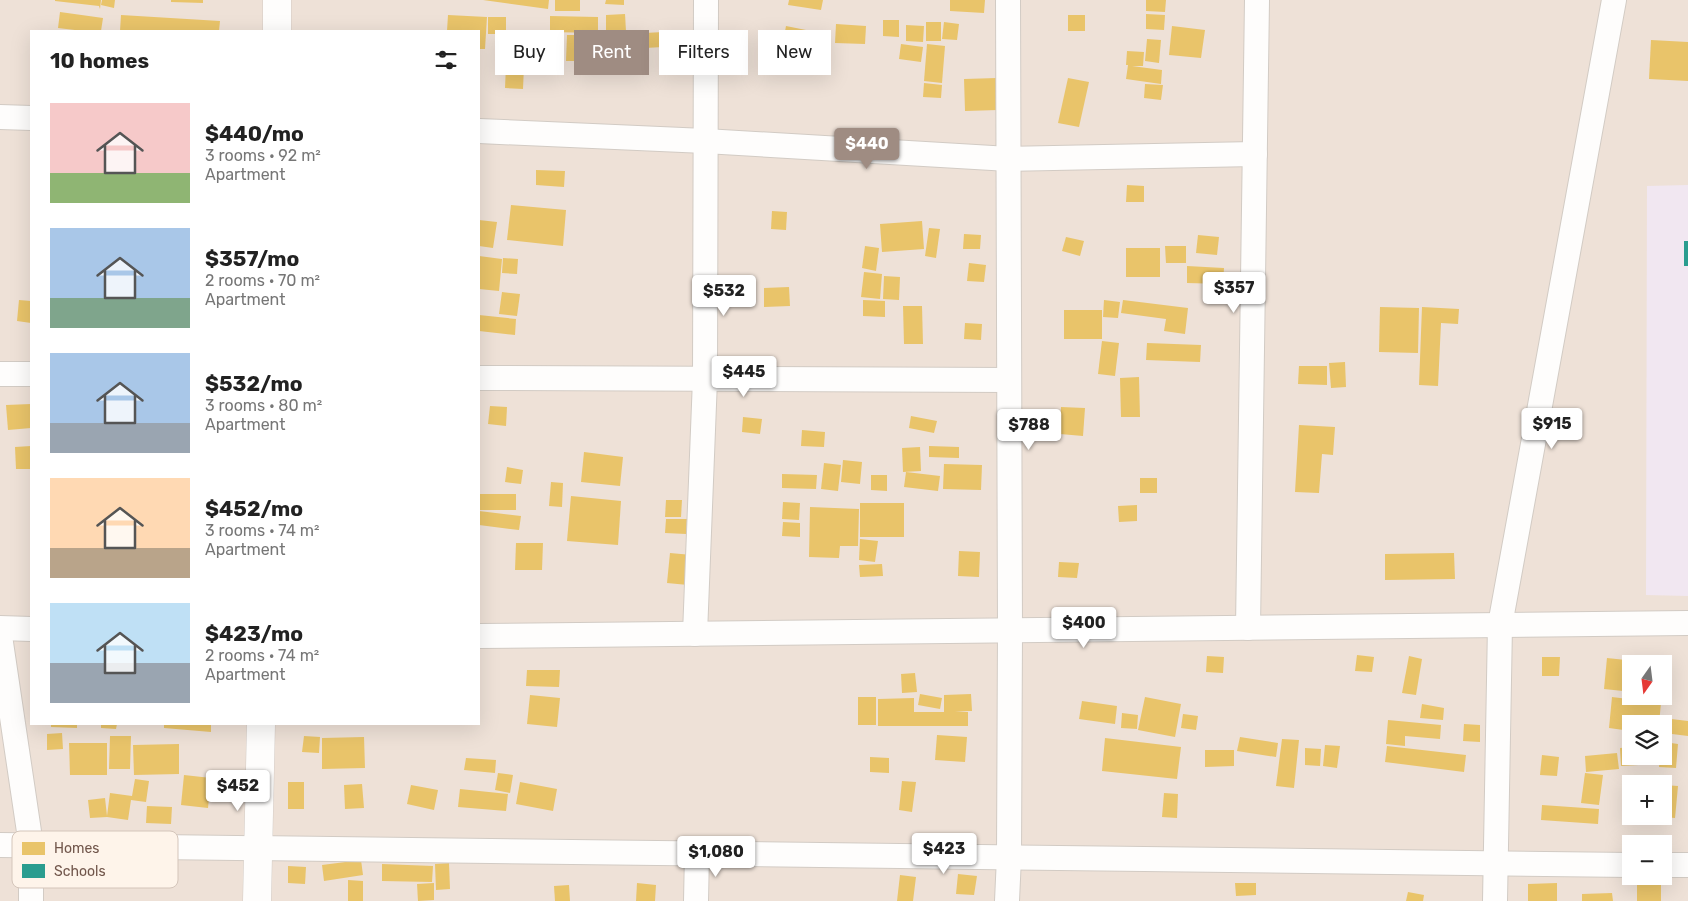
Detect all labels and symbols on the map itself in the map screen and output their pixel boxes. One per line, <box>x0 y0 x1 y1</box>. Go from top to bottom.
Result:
pin: $440 <box>837 128 897 170</box>
pin: $357 <box>1204 272 1264 314</box>
pin: $532 <box>694 274 754 317</box>
pin: $445 <box>714 356 774 398</box>
pin: $788 <box>999 408 1059 451</box>
pin: $915 <box>1522 408 1582 450</box>
pin: $400 <box>1054 606 1114 649</box>
north arrow <box>1622 655 1672 705</box>
pin: $452 <box>208 770 268 812</box>
legend <box>12 831 178 888</box>
pin: $423 <box>914 832 974 875</box>
pin: $1,080 <box>675 836 757 878</box>
text: Homes <box>54 840 99 857</box>
text: Schools <box>54 863 106 880</box>

